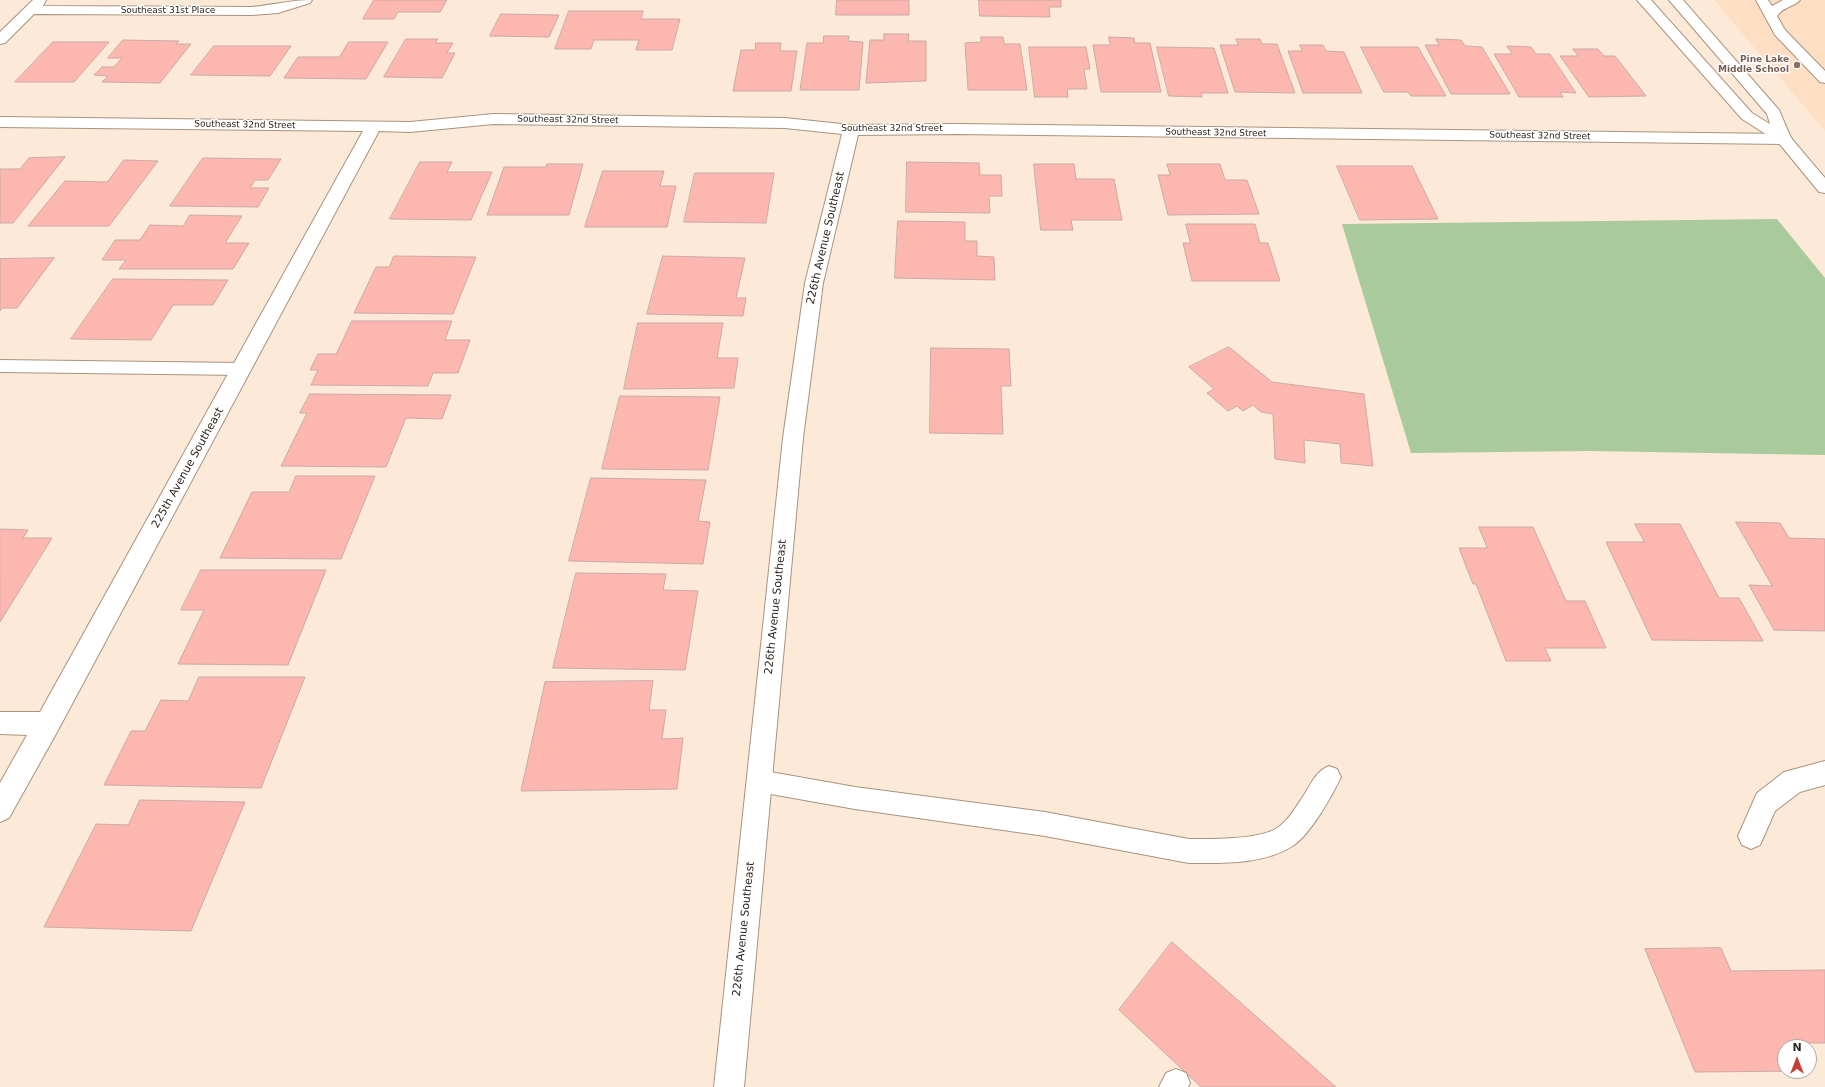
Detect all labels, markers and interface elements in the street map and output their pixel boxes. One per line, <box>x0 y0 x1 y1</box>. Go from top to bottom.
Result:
street label: Southeast 31st Place <box>121 6 215 16</box>
place label: Pine Lake Middle School <box>1718 55 1789 76</box>
marker: Pine Lake Middle School <box>1792 60 1802 70</box>
street label: Southeast 32nd Street <box>517 114 619 126</box>
street label: Southeast 32nd Street <box>194 119 296 131</box>
street label: Southeast 32nd Street <box>841 124 943 134</box>
street label: Southeast 32nd Street <box>1165 127 1267 139</box>
street label: Southeast 32nd Street <box>1489 130 1591 142</box>
street label: 226th Avenue Southeast <box>804 170 848 306</box>
street label: 225th Avenue Southeast <box>149 405 227 531</box>
street label: 226th Avenue Southeast <box>762 539 790 675</box>
street label: 226th Avenue Southeast <box>730 861 758 997</box>
north arrow <box>1777 1039 1817 1079</box>
text: N <box>1792 1041 1802 1054</box>

